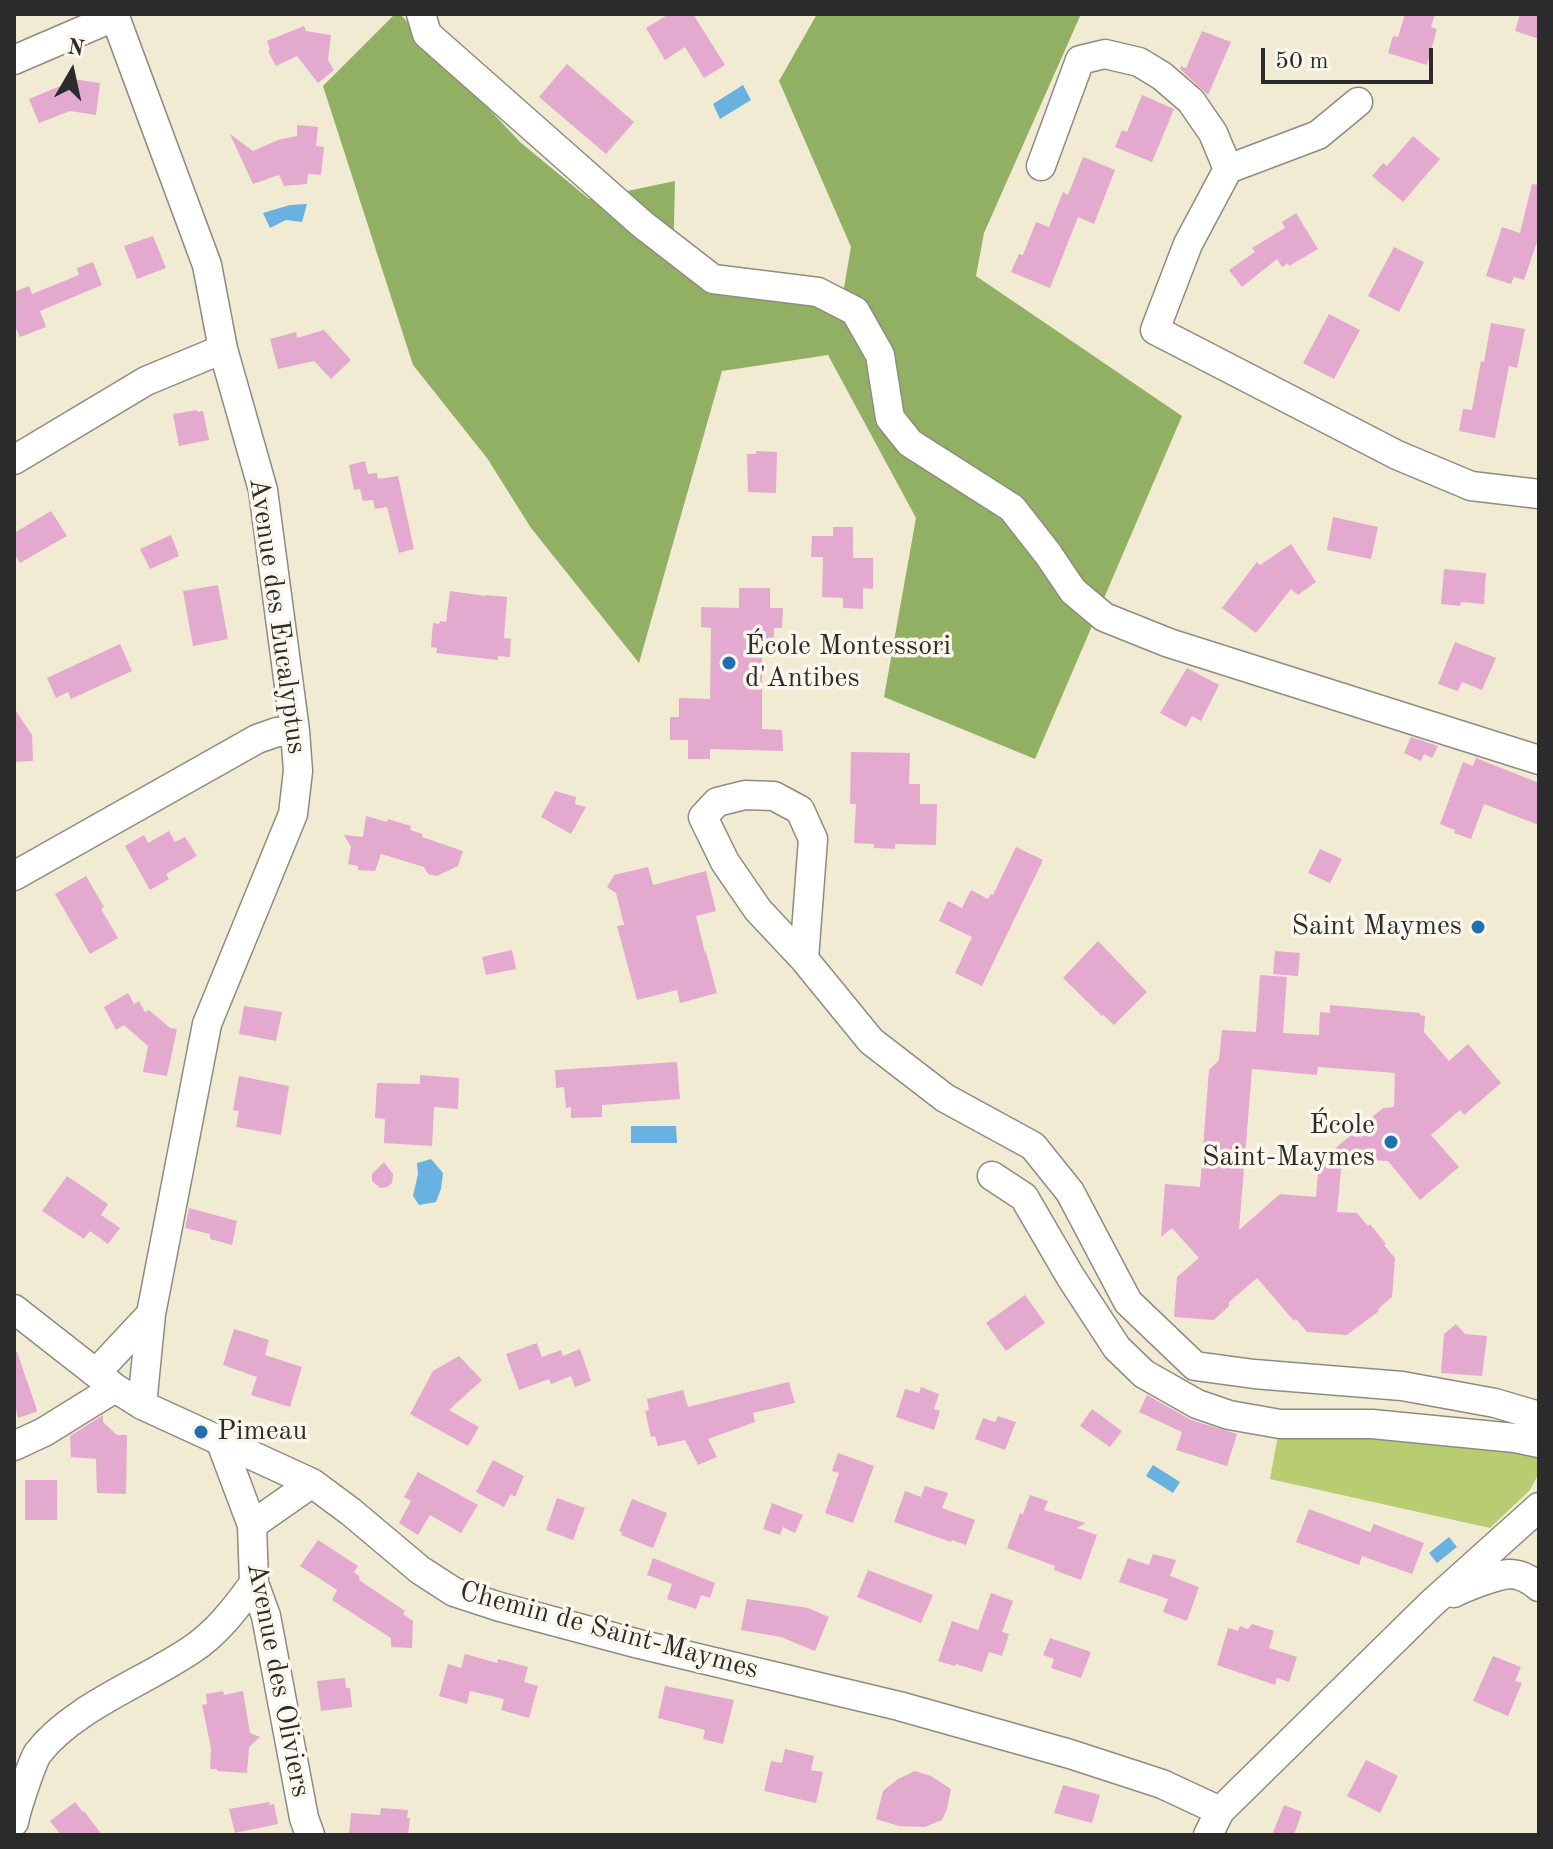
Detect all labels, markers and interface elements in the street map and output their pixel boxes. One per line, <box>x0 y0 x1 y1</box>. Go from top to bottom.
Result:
north arrow <box>32 32 112 112</box>
scale bar <box>1265 32 1437 82</box>
text: N <box>66 36 86 60</box>
text: 50 m <box>1275 50 1329 74</box>
street label: Avenue des Eucalyptus <box>241 476 313 756</box>
place label: École Montessori d'Antibes <box>745 630 951 696</box>
marker: École Montessori d'Antibes <box>720 654 738 672</box>
place label: Saint Maymes <box>1292 910 1462 944</box>
marker: Saint Maymes <box>1469 918 1487 936</box>
place label: École Saint-Maymes <box>1202 1109 1375 1175</box>
marker: École Saint-Maymes <box>1382 1133 1400 1151</box>
place label: Pimeau <box>217 1415 307 1449</box>
marker: Pimeau <box>192 1423 210 1441</box>
street label: Avenue des Oliviers <box>239 1560 317 1800</box>
street label: Chemin de Saint-Maymes <box>456 1575 762 1687</box>

